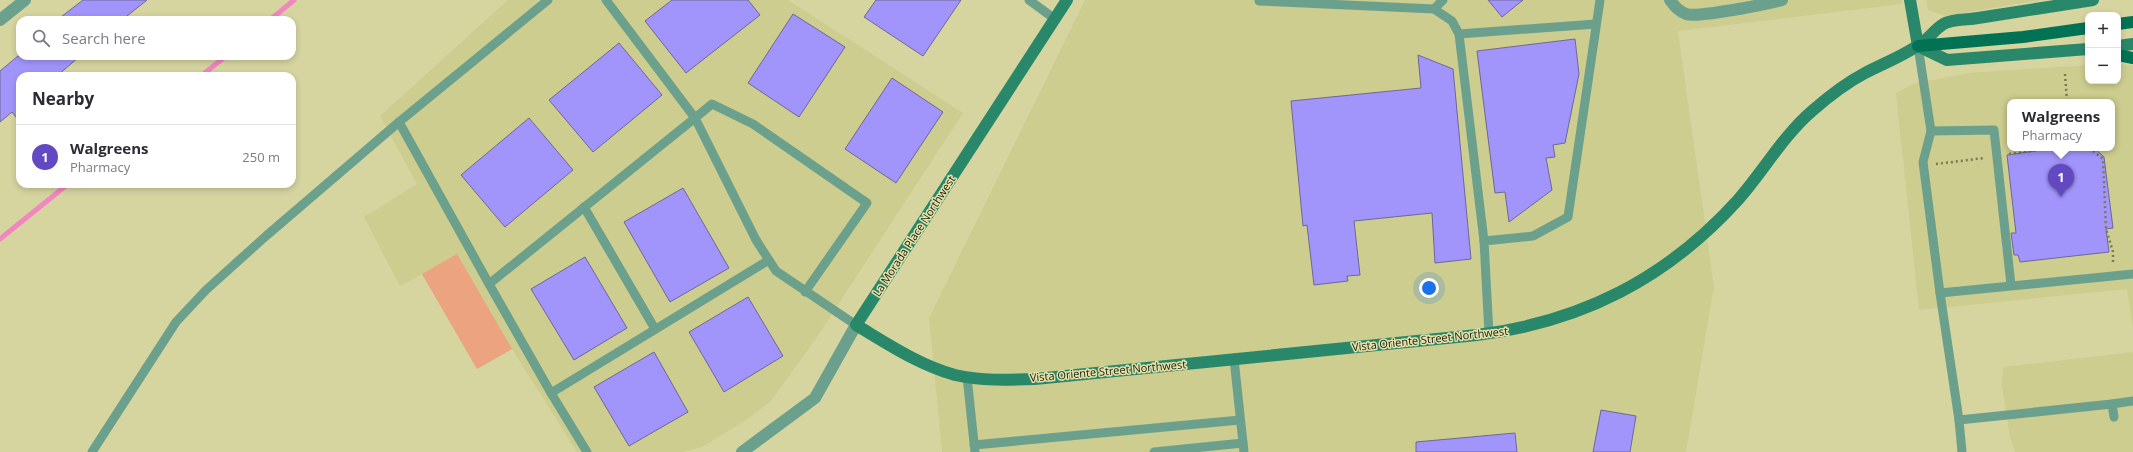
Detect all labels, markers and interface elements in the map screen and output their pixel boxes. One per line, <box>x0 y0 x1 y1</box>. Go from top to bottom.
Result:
map controls <box>2085 12 2121 84</box>
button: + <box>2085 12 2121 48</box>
search box <box>16 16 296 60</box>
icon: search <box>30 27 52 49</box>
text: Search here <box>62 28 146 48</box>
button: − <box>2085 48 2121 84</box>
text: Nearby <box>32 87 94 110</box>
popup <box>2007 99 2115 151</box>
text: Walgreens <box>2022 106 2100 126</box>
text: Pharmacy <box>2022 126 2082 144</box>
text: Walgreens <box>70 138 148 158</box>
text: 1 <box>41 148 49 166</box>
text: 250 m <box>242 148 280 166</box>
text: Pharmacy <box>70 158 130 176</box>
pin: 1 <box>2048 164 2074 197</box>
street label: La Morada Place Northwest <box>869 172 958 299</box>
your location <box>1419 278 1439 298</box>
street label: Vista Oriente Street Northwest <box>1351 323 1509 354</box>
street label: Vista Oriente Street Northwest <box>1029 356 1187 385</box>

